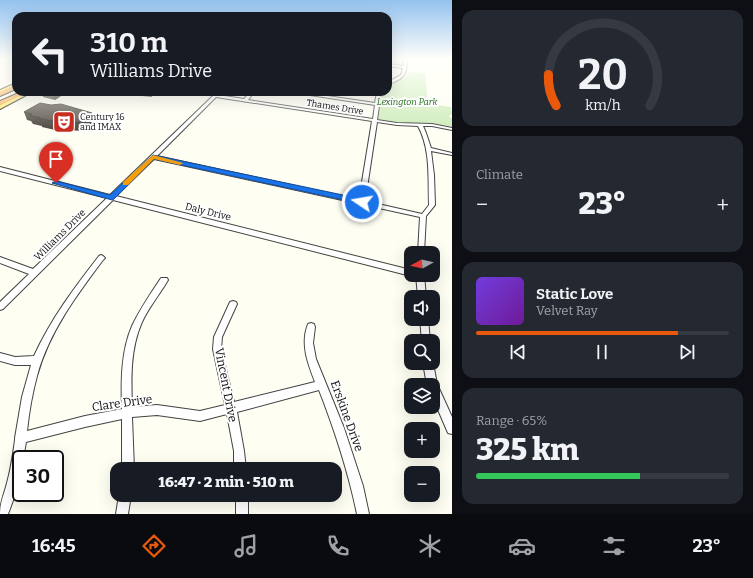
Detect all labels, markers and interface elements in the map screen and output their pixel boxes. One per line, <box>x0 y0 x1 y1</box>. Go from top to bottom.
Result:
text: 310 m <box>90 26 168 59</box>
icon: left <box>24 28 76 80</box>
text: 20 <box>578 50 627 100</box>
text: Williams Drive <box>90 60 212 82</box>
park label: Lexington Park <box>377 97 437 107</box>
text: km/h <box>585 97 620 114</box>
street label: Thames Drive <box>306 98 364 116</box>
theatre icon: Century 16 and IMAX <box>51 109 77 135</box>
place label: Century 16 and IMAX <box>80 112 125 132</box>
pin <box>39 142 73 183</box>
icon: arrive <box>45 148 67 170</box>
text: Climate <box>476 167 523 182</box>
position arrow <box>341 181 383 223</box>
text: 23° <box>578 186 626 222</box>
text: − <box>476 191 488 218</box>
text: + <box>716 191 729 218</box>
street label: Daly Drive <box>184 200 232 224</box>
street label: Williams Drive <box>32 207 88 263</box>
north arrow <box>404 246 440 282</box>
map controls <box>404 246 440 502</box>
text: Static Love <box>536 285 613 303</box>
button: sound <box>404 290 440 326</box>
text: Velvet Ray <box>536 303 598 318</box>
button: search <box>404 334 440 370</box>
icon: previous <box>507 341 529 363</box>
icon: pause <box>591 341 613 363</box>
icon: next <box>676 341 698 363</box>
street label: Vincent Drive <box>212 347 240 423</box>
button: layers <box>404 378 440 414</box>
street label: Erskine Drive <box>328 379 366 453</box>
street label: Clare Drive <box>91 392 153 414</box>
text: Range · 65% <box>476 413 547 428</box>
button: + <box>404 422 440 458</box>
text: 325 km <box>476 432 579 468</box>
speed limit sign: 30 <box>12 450 64 502</box>
button: − <box>404 466 440 502</box>
text: 16:47 · 2 min · 510 m <box>158 473 294 491</box>
icon: directions <box>140 532 168 560</box>
icon: music <box>232 532 260 560</box>
icon: phone <box>324 532 352 560</box>
icon: climate <box>416 532 444 560</box>
icon: car <box>508 532 536 560</box>
icon: filters <box>600 532 628 560</box>
text: 16:45 <box>32 535 75 557</box>
text: 23° <box>692 535 721 557</box>

